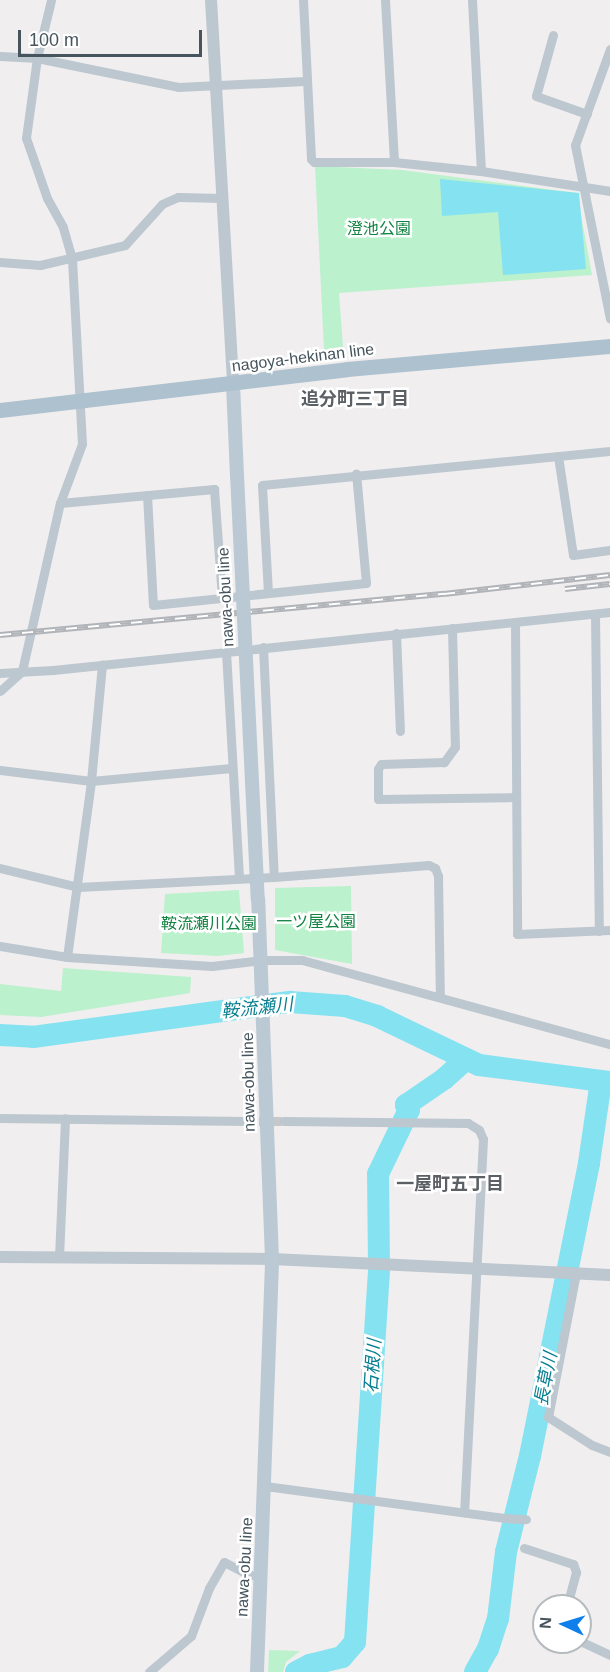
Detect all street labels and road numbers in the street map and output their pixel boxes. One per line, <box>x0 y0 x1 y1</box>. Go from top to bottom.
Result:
street label: nagoya-hekinan line <box>231 340 375 376</box>
street label: nawa-obu line <box>214 547 238 647</box>
street label: nawa-obu line <box>239 1032 259 1132</box>
street label: nawa-obu line <box>233 1517 257 1617</box>

